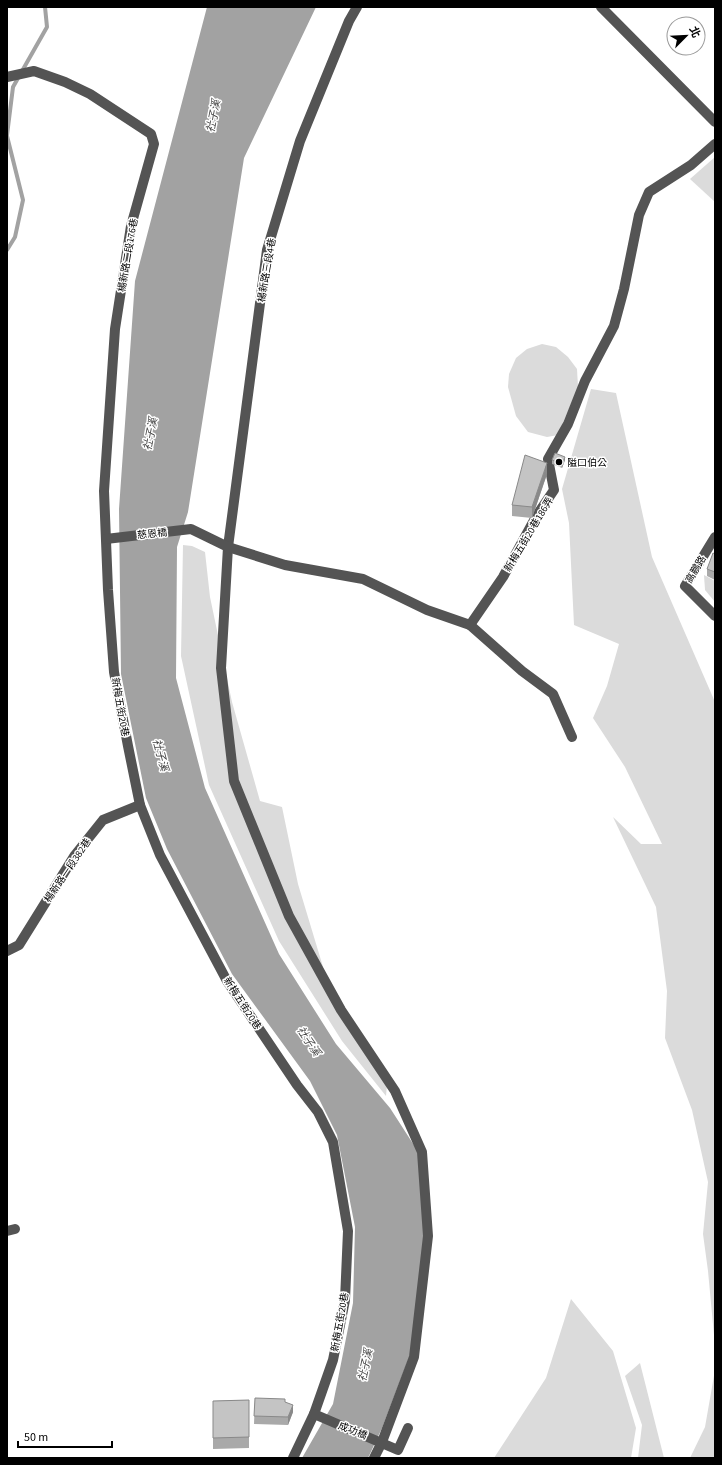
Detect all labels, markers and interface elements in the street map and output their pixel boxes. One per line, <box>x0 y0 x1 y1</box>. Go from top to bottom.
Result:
north arrow <box>666 16 706 56</box>
text: 北 <box>686 24 704 40</box>
water label: 社子溪 <box>203 97 224 134</box>
street label: 楊新路二段176巷 <box>115 217 141 293</box>
street label: 楊新路三段4巷 <box>254 237 280 303</box>
water label: 社子溪 <box>140 415 161 452</box>
place label: 隘口伯公 <box>567 456 607 470</box>
marker: 隘口伯公 <box>554 457 564 467</box>
street label: 新梅五街20巷186弄 <box>501 495 557 574</box>
street label: 慈恩橋 <box>136 525 168 543</box>
street label: 高鵬路 <box>682 553 710 586</box>
street label: 新梅五街20巷 <box>108 676 132 738</box>
water label: 社子溪 <box>149 737 173 775</box>
street label: 楊新路一段382巷 <box>41 836 95 906</box>
street label: 新梅五街20巷 <box>220 975 264 1032</box>
water label: 社子溪 <box>293 1023 325 1061</box>
street label: 新梅五街20巷 <box>328 1291 352 1353</box>
water label: 社子溪 <box>355 1345 377 1383</box>
street label: 成功橋 <box>336 1419 369 1443</box>
scale bar <box>18 1423 112 1449</box>
text: 50 m <box>24 1429 48 1446</box>

